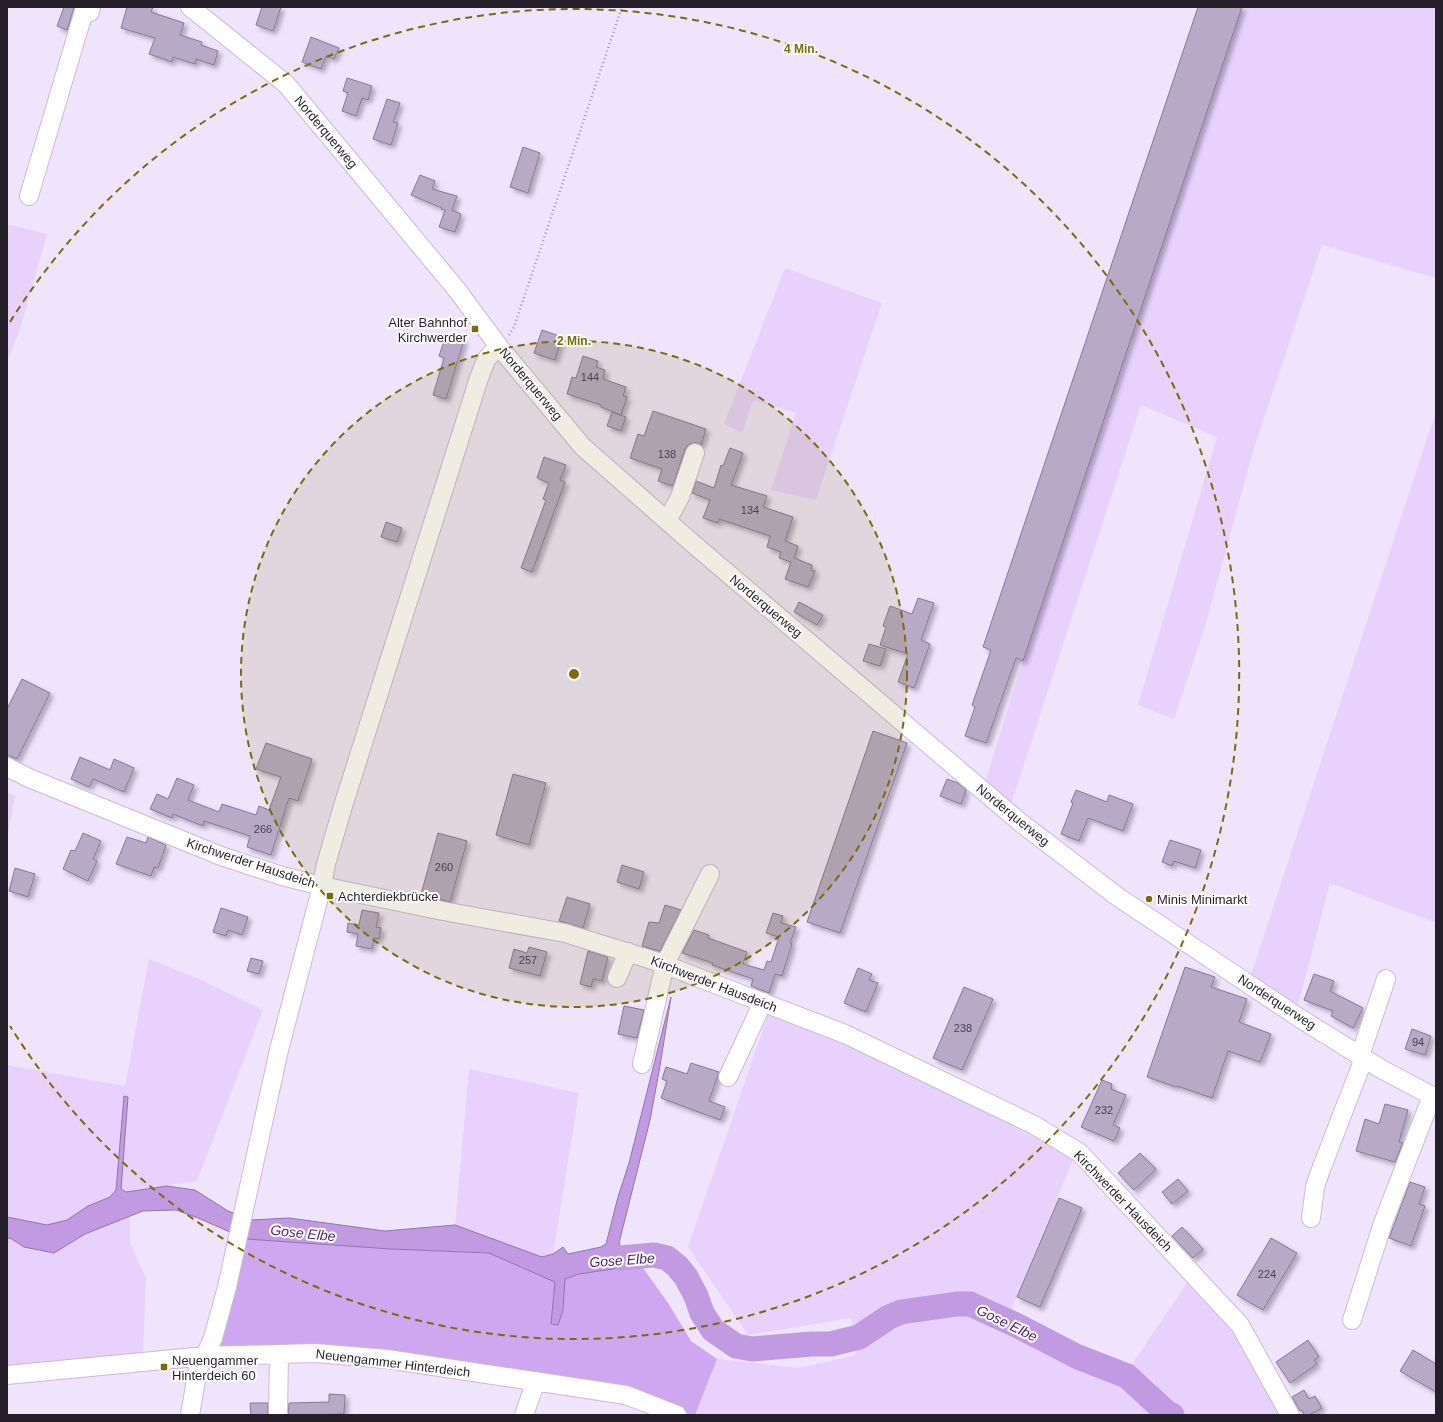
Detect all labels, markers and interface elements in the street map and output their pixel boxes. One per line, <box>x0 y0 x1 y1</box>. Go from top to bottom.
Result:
text: 4 Min. <box>784 42 818 56</box>
street label: Norderquerweg <box>291 93 361 171</box>
place label: Alter Bahnhof Kirchwerder <box>388 315 468 345</box>
marker: Alter Bahnhof Kirchwerder <box>470 324 480 334</box>
text: 2 Min. <box>557 334 591 348</box>
street label: Norderquerweg <box>496 345 566 423</box>
house number: 144 <box>581 371 599 383</box>
house number: 138 <box>658 448 676 460</box>
house number: 134 <box>741 504 759 516</box>
street label: Norderquerweg <box>727 571 805 641</box>
centre of rings <box>567 667 581 681</box>
street label: Norderquerweg <box>973 781 1053 849</box>
house number: 266 <box>254 823 272 835</box>
street label: Kirchwerder Hausdeich <box>185 835 317 891</box>
house number: 260 <box>435 861 453 873</box>
place label: Achterdiekbrücke <box>338 889 438 904</box>
marker: Achterdiekbrücke <box>325 891 335 901</box>
place label: Minis Minimarkt <box>1157 892 1248 907</box>
marker: Minis Minimarkt <box>1144 894 1154 904</box>
street label: Kirchwerder Hausdeich <box>649 953 779 1015</box>
house number: 257 <box>519 954 537 966</box>
street label: Norderquerweg <box>1235 971 1319 1033</box>
house number: 238 <box>954 1022 972 1034</box>
house number: 94 <box>1412 1036 1424 1048</box>
house number: 232 <box>1095 1104 1113 1116</box>
street label: Kirchwerder Hausdeich <box>1071 1147 1175 1255</box>
water label: Gose Elbe <box>270 1222 337 1244</box>
water label: Gose Elbe <box>589 1250 655 1270</box>
house number: 224 <box>1258 1268 1276 1280</box>
water label: Gose Elbe <box>974 1301 1040 1345</box>
street label: Neuengammer Hinterdeich <box>315 1346 471 1380</box>
place label: Neuengammer Hinterdeich 60 <box>172 1353 259 1383</box>
marker: Neuengammer Hinterdeich 60 <box>159 1362 169 1372</box>

